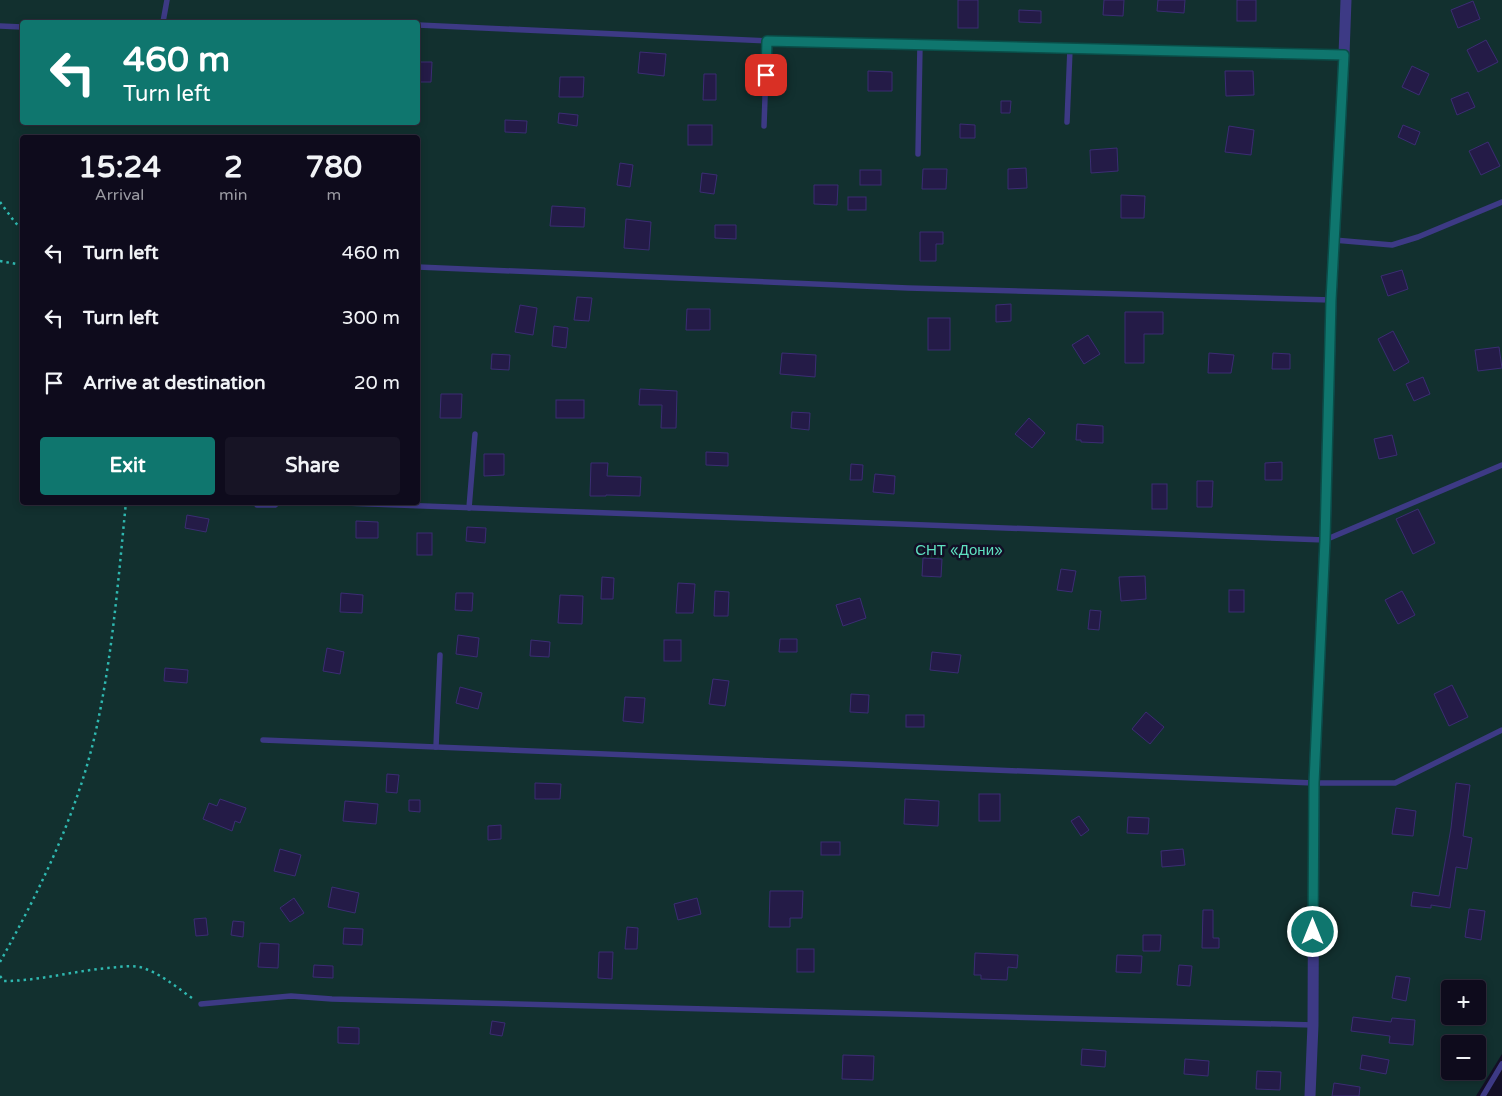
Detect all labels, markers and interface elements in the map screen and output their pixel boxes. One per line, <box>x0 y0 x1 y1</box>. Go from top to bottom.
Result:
text: 460 m <box>123 39 230 81</box>
icon: left <box>40 40 105 105</box>
pin <box>745 54 787 96</box>
icon: arrive <box>752 61 780 89</box>
text: Turn left <box>123 81 211 107</box>
text: 15:24 <box>78 149 161 186</box>
text: 2 <box>224 149 243 186</box>
text: 780 <box>306 149 362 186</box>
text: Arrival <box>95 185 144 205</box>
text: min <box>219 185 248 205</box>
text: m <box>326 185 341 205</box>
icon: left <box>40 239 68 267</box>
text: Turn left <box>83 242 159 264</box>
text: 460 m <box>342 242 400 264</box>
icon: left <box>40 304 68 332</box>
text: Turn left <box>83 307 159 329</box>
text: 300 m <box>342 307 400 329</box>
icon: arrive <box>40 369 68 397</box>
text: Arrive at destination <box>83 372 266 394</box>
text: 20 m <box>354 372 400 394</box>
button: Exit <box>40 437 215 495</box>
button: Share <box>225 437 400 495</box>
park label: СНТ «Дони» <box>915 541 1003 559</box>
position arrow <box>1286 905 1338 957</box>
map controls <box>1441 980 1486 1080</box>
button: + <box>1441 980 1486 1025</box>
button: − <box>1441 1035 1486 1080</box>

